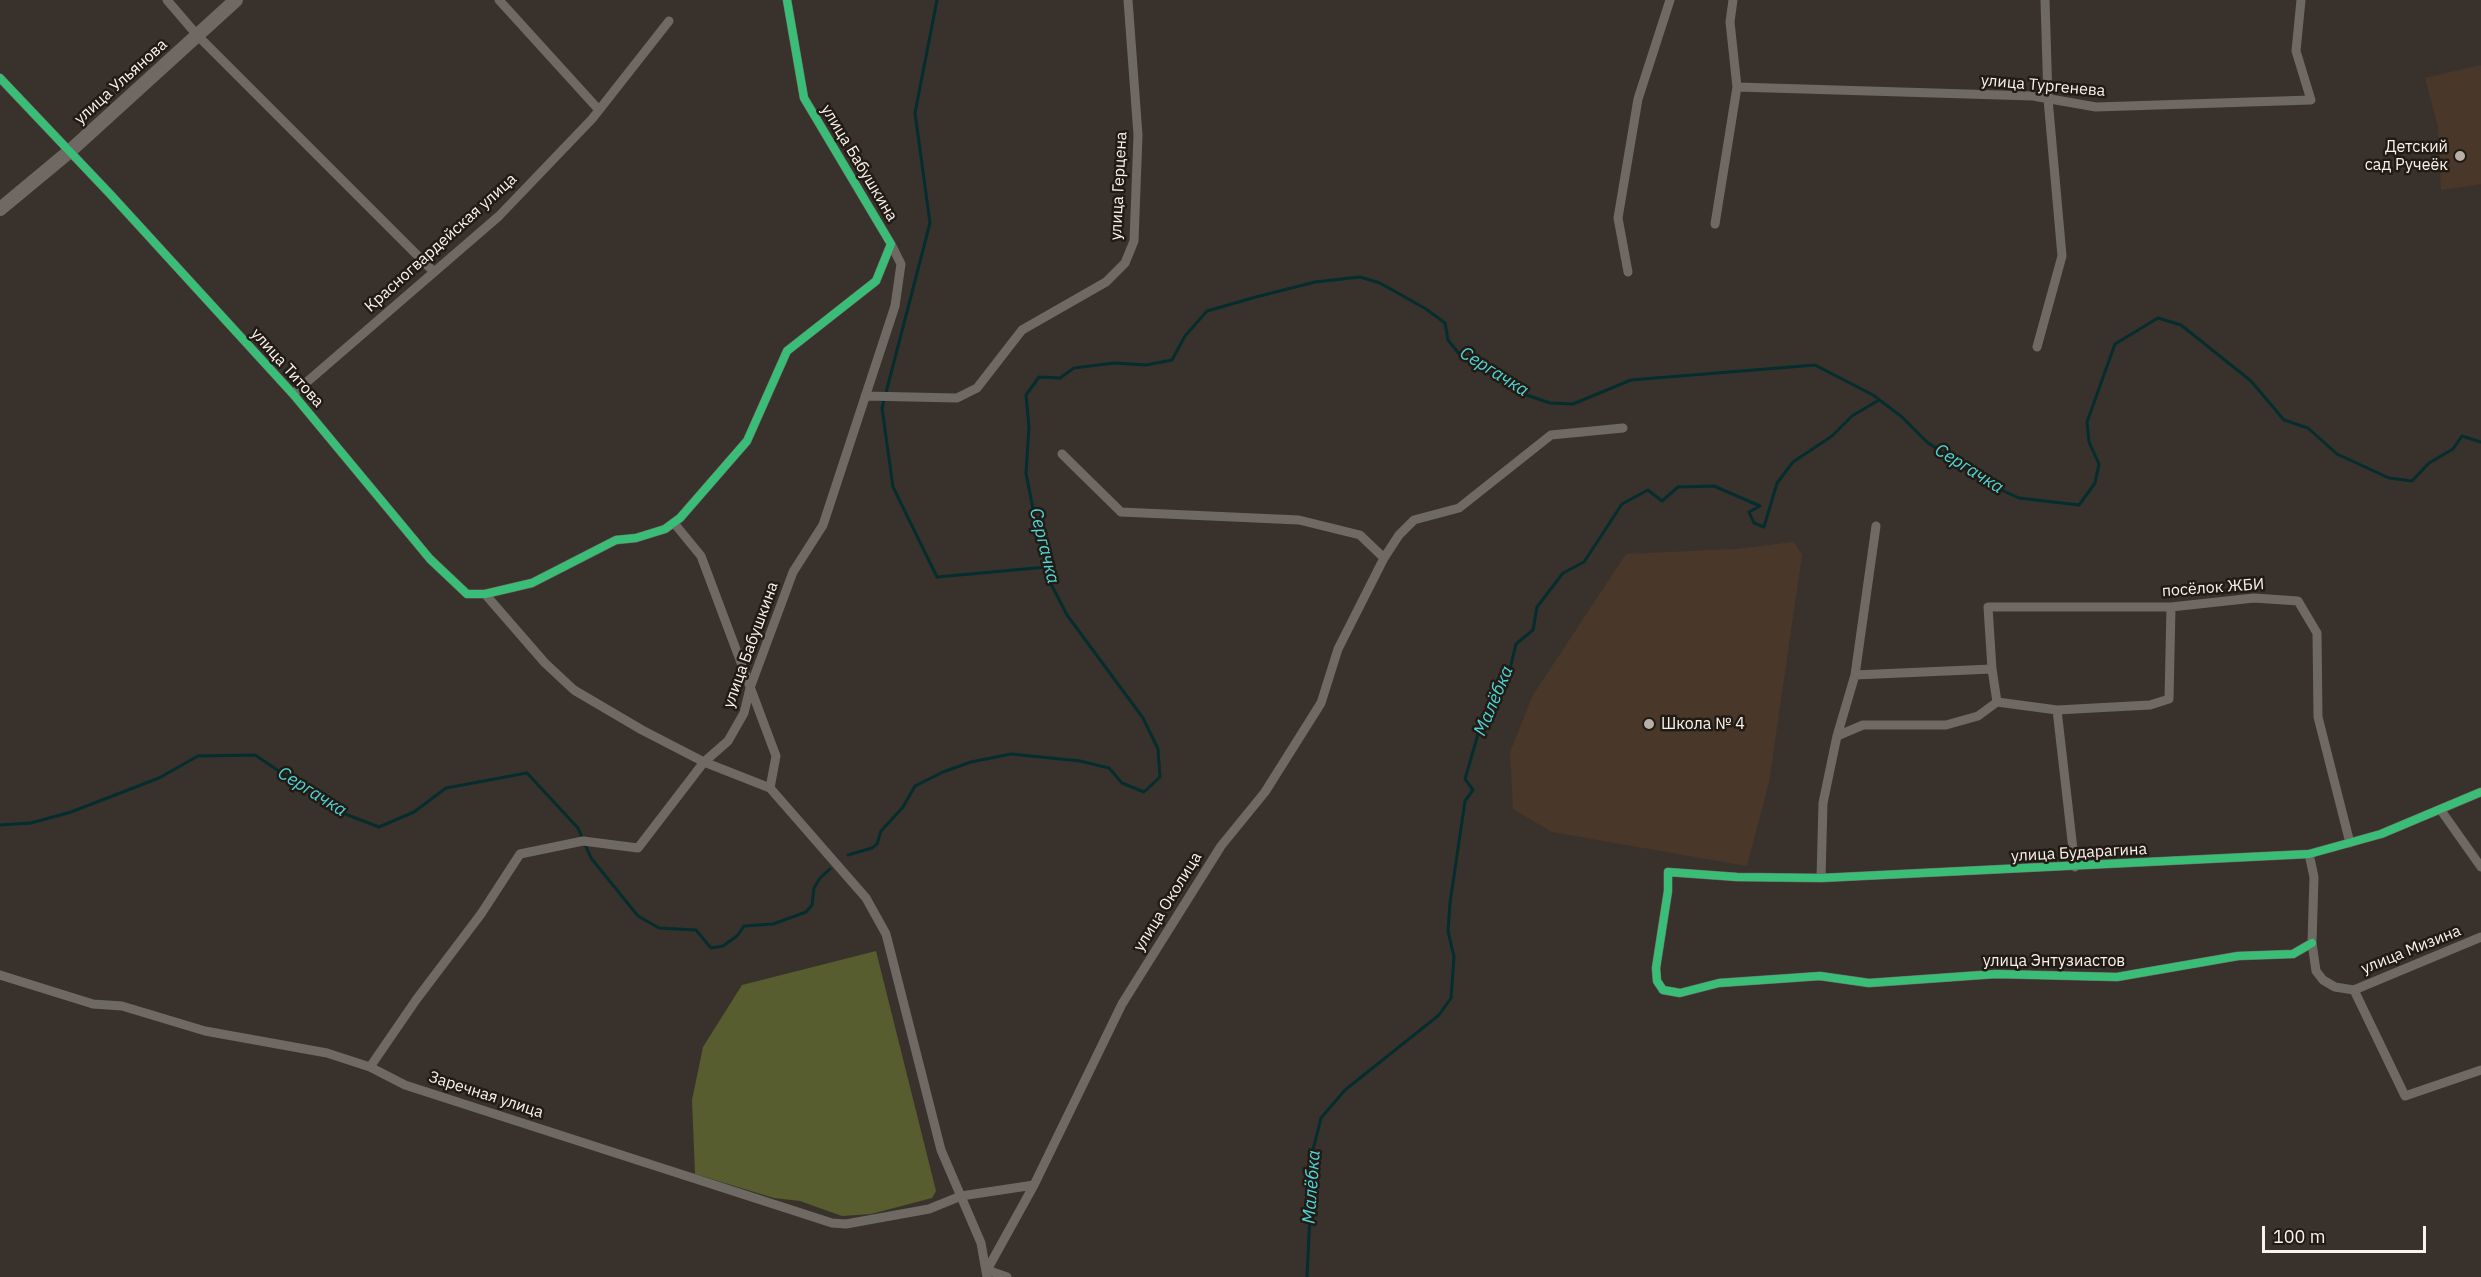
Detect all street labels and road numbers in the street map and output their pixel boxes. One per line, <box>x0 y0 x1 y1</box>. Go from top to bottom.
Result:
street label: улица Ульянова <box>71 35 171 129</box>
street label: улица Тургенева <box>1980 71 2106 101</box>
street label: улица Бабушкина <box>817 101 901 225</box>
street label: улица Герцена <box>1107 131 1131 241</box>
street label: Красногвардейская улица <box>361 170 521 316</box>
street label: улица Титова <box>247 325 327 411</box>
street label: посёлок ЖБИ <box>2161 575 2265 601</box>
street label: улица Бабушкина <box>719 579 783 711</box>
street label: улица Бударагина <box>2011 840 2147 866</box>
street label: улица Околица <box>1130 849 1206 955</box>
street label: улица Мизина <box>2358 921 2464 979</box>
street label: улица Энтузиастов <box>1983 951 2125 971</box>
street label: Заречная улица <box>426 1067 546 1123</box>

